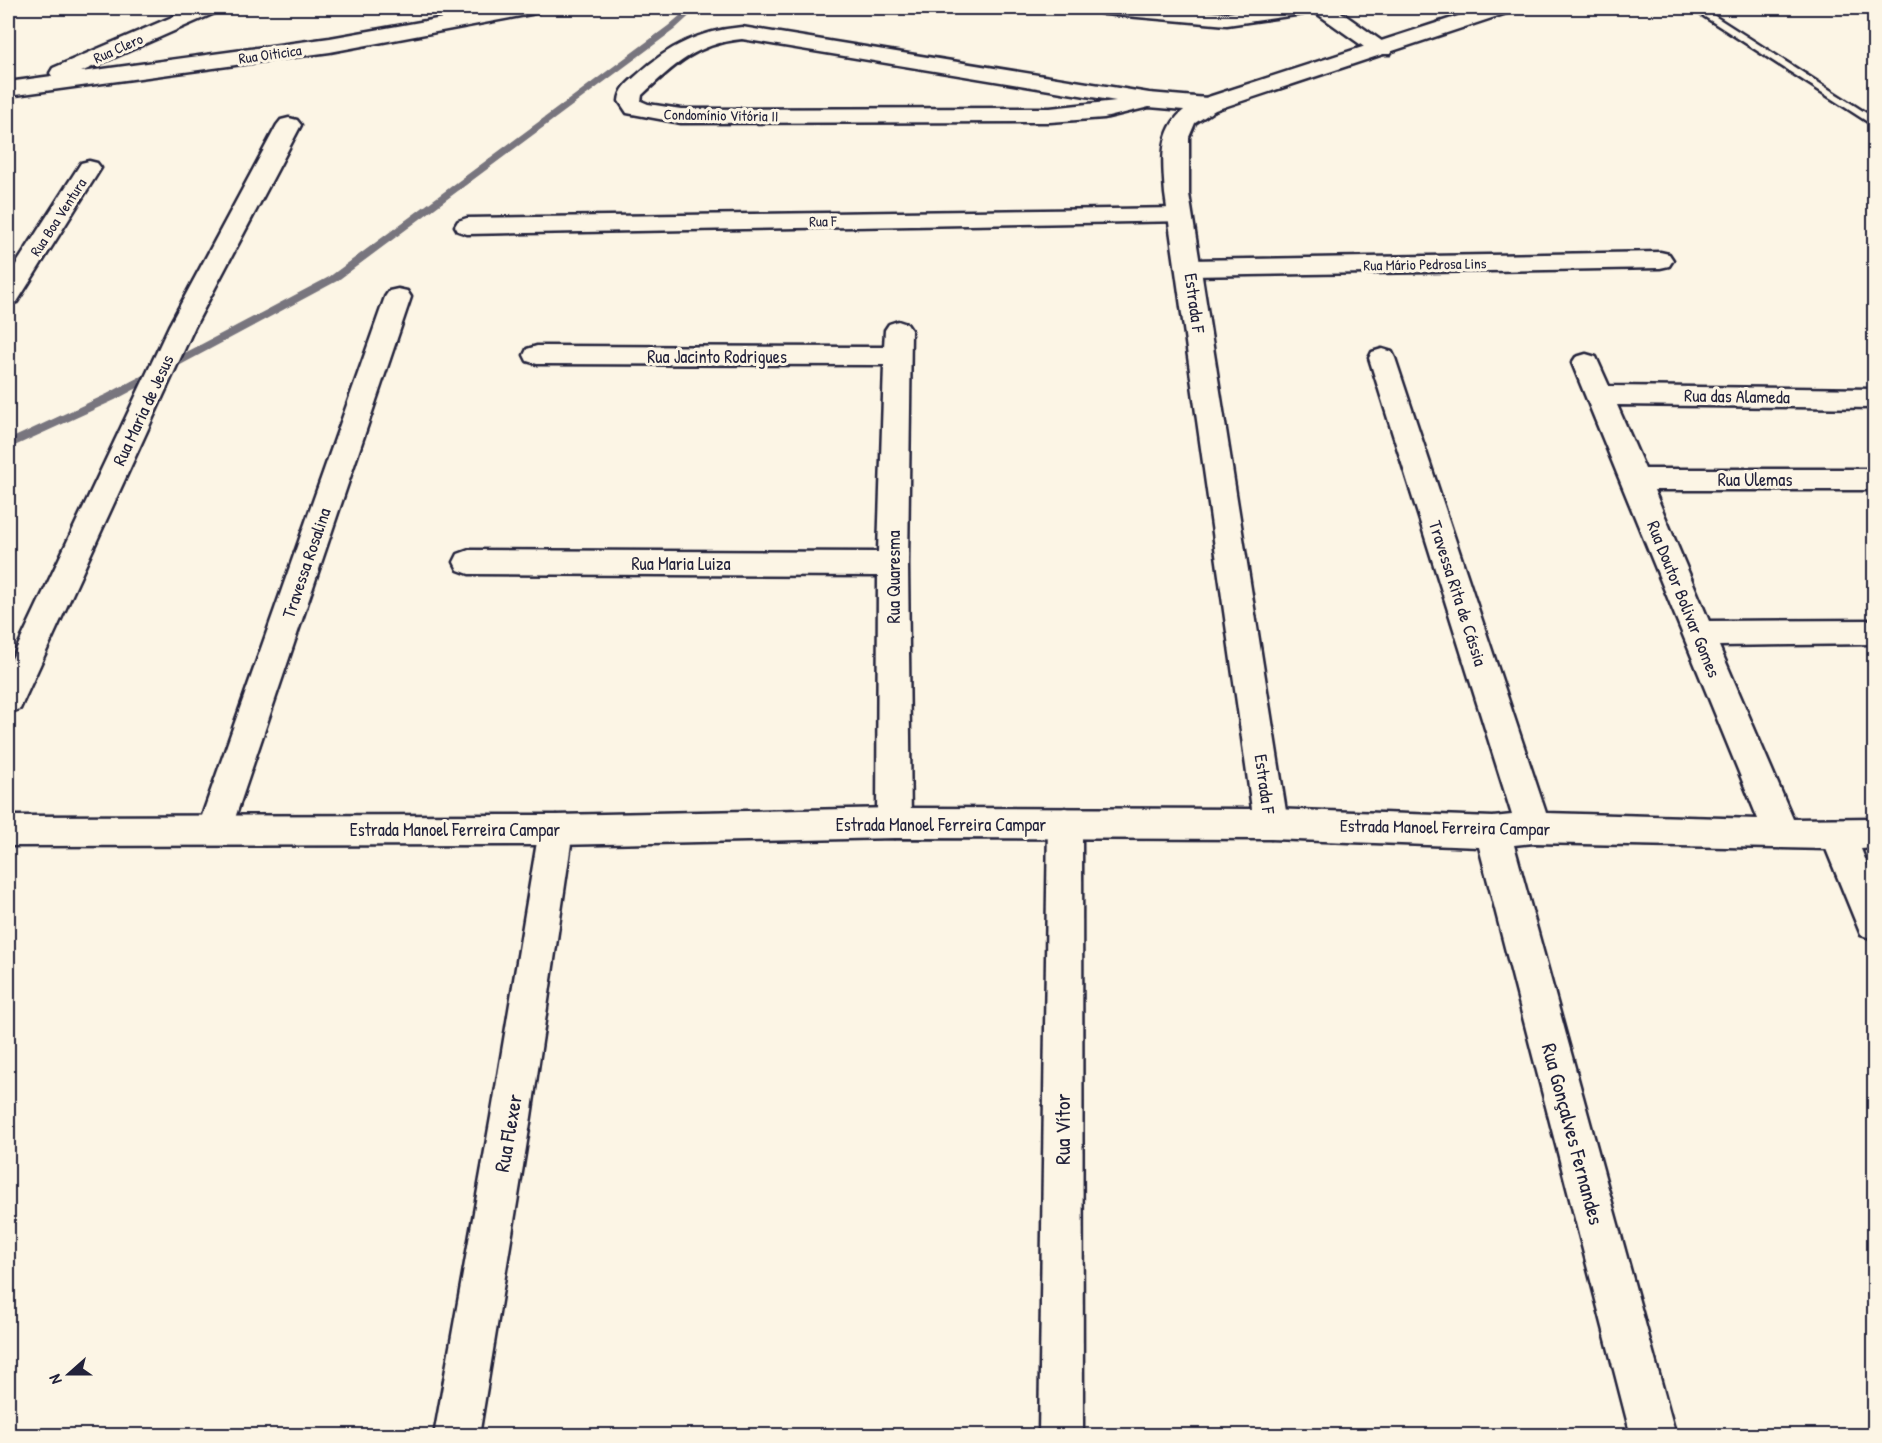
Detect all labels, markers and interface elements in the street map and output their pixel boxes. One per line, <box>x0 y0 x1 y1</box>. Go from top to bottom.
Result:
street label: Rua Clero <box>90 28 146 68</box>
street label: Rua Oiticica <box>237 39 303 69</box>
street label: Condomínio Vitória II <box>663 104 779 126</box>
street label: Rua Boa Ventura <box>25 174 91 260</box>
street label: Rua F <box>809 210 837 232</box>
street label: Rua Mário Pedrosa Lins <box>1363 252 1487 276</box>
street label: Estrada F <box>1178 272 1212 336</box>
street label: Rua Jacinto Rodrigues <box>647 344 787 369</box>
street label: Rua Maria de Jesus <box>106 350 180 470</box>
street label: Rua das Alameda <box>1684 383 1790 409</box>
street label: Rua Ulemas <box>1718 467 1792 492</box>
street label: Travessa Rosalina <box>275 504 337 622</box>
street label: Travessa Rita de Cássia <box>1423 517 1493 669</box>
street label: Rua Doutor Bolivar Gomes <box>1641 517 1727 681</box>
street label: Rua Quaresma <box>881 531 906 623</box>
street label: Rua Maria Luiza <box>631 551 731 576</box>
street label: Estrada F <box>1248 753 1282 817</box>
street label: Estrada Manoel Ferreira Campar <box>836 812 1046 837</box>
street label: Estrada Manoel Ferreira Campar <box>1340 813 1551 841</box>
street label: Estrada Manoel Ferreira Campar <box>350 817 560 842</box>
street label: Rua Gonçalves Fernandes <box>1535 1040 1611 1228</box>
street label: Rua Flexer <box>487 1092 529 1174</box>
street label: Rua Vítor <box>1048 1093 1077 1165</box>
north arrow <box>39 1344 99 1404</box>
text: N <box>43 1371 67 1387</box>

